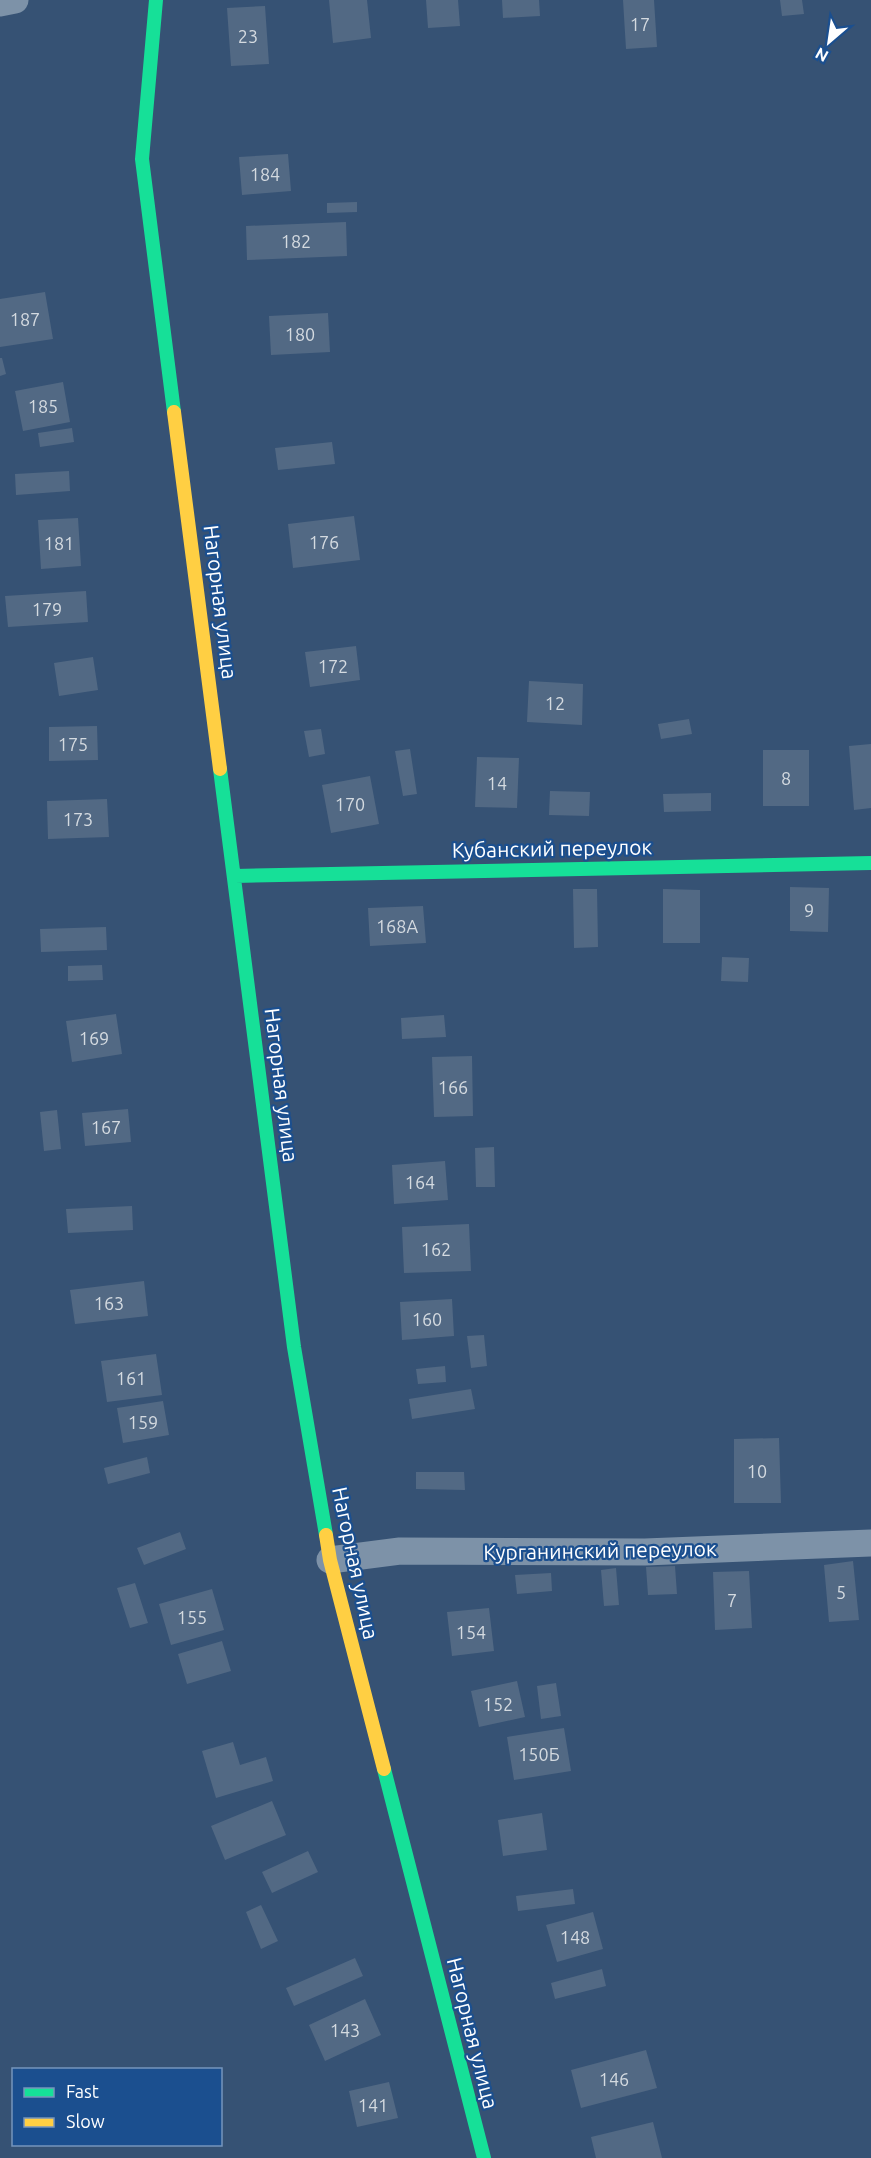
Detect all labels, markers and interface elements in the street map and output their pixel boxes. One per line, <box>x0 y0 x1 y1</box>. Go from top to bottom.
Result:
north arrow <box>799 12 859 72</box>
house number: 17 <box>630 14 650 34</box>
house number: 23 <box>238 26 258 46</box>
text: N <box>812 44 831 66</box>
house number: 184 <box>250 164 280 184</box>
house number: 182 <box>281 231 311 251</box>
house number: 187 <box>10 309 40 329</box>
house number: 180 <box>285 324 315 344</box>
house number: 185 <box>28 396 58 416</box>
street label: Нагорная улица <box>200 524 242 680</box>
house number: 176 <box>309 532 339 552</box>
house number: 181 <box>44 533 74 553</box>
house number: 179 <box>32 599 62 619</box>
house number: 172 <box>318 656 348 676</box>
house number: 12 <box>545 693 565 713</box>
house number: 175 <box>58 734 88 754</box>
house number: 8 <box>781 768 791 788</box>
house number: 14 <box>487 773 507 793</box>
house number: 170 <box>335 794 365 814</box>
house number: 173 <box>63 809 93 829</box>
street label: Кубанский переулок <box>452 834 653 862</box>
house number: 9 <box>804 900 814 920</box>
house number: 168А <box>376 916 418 936</box>
street label: Нагорная улица <box>261 1007 303 1163</box>
house number: 169 <box>79 1028 109 1048</box>
house number: 166 <box>438 1077 468 1097</box>
house number: 167 <box>91 1117 121 1137</box>
house number: 164 <box>405 1172 435 1192</box>
house number: 162 <box>421 1239 451 1259</box>
house number: 163 <box>94 1293 124 1313</box>
house number: 160 <box>412 1309 442 1329</box>
house number: 161 <box>116 1368 146 1388</box>
house number: 159 <box>128 1412 158 1432</box>
house number: 10 <box>747 1461 767 1481</box>
street label: Нагорная улица <box>328 1485 384 1641</box>
street label: Курганинский переулок <box>483 1536 717 1564</box>
house number: 5 <box>836 1582 846 1602</box>
house number: 7 <box>727 1590 737 1610</box>
house number: 155 <box>177 1607 207 1627</box>
house number: 154 <box>456 1622 486 1642</box>
house number: 152 <box>483 1694 513 1714</box>
house number: 150Б <box>518 1744 560 1764</box>
house number: 148 <box>560 1927 590 1947</box>
street label: Нагорная улица <box>443 1955 503 2111</box>
house number: 143 <box>330 2020 360 2040</box>
legend <box>12 2068 222 2146</box>
house number: 146 <box>599 2069 629 2089</box>
text: Fast <box>66 2081 99 2101</box>
house number: 141 <box>358 2095 388 2115</box>
text: Slow <box>66 2111 105 2131</box>

